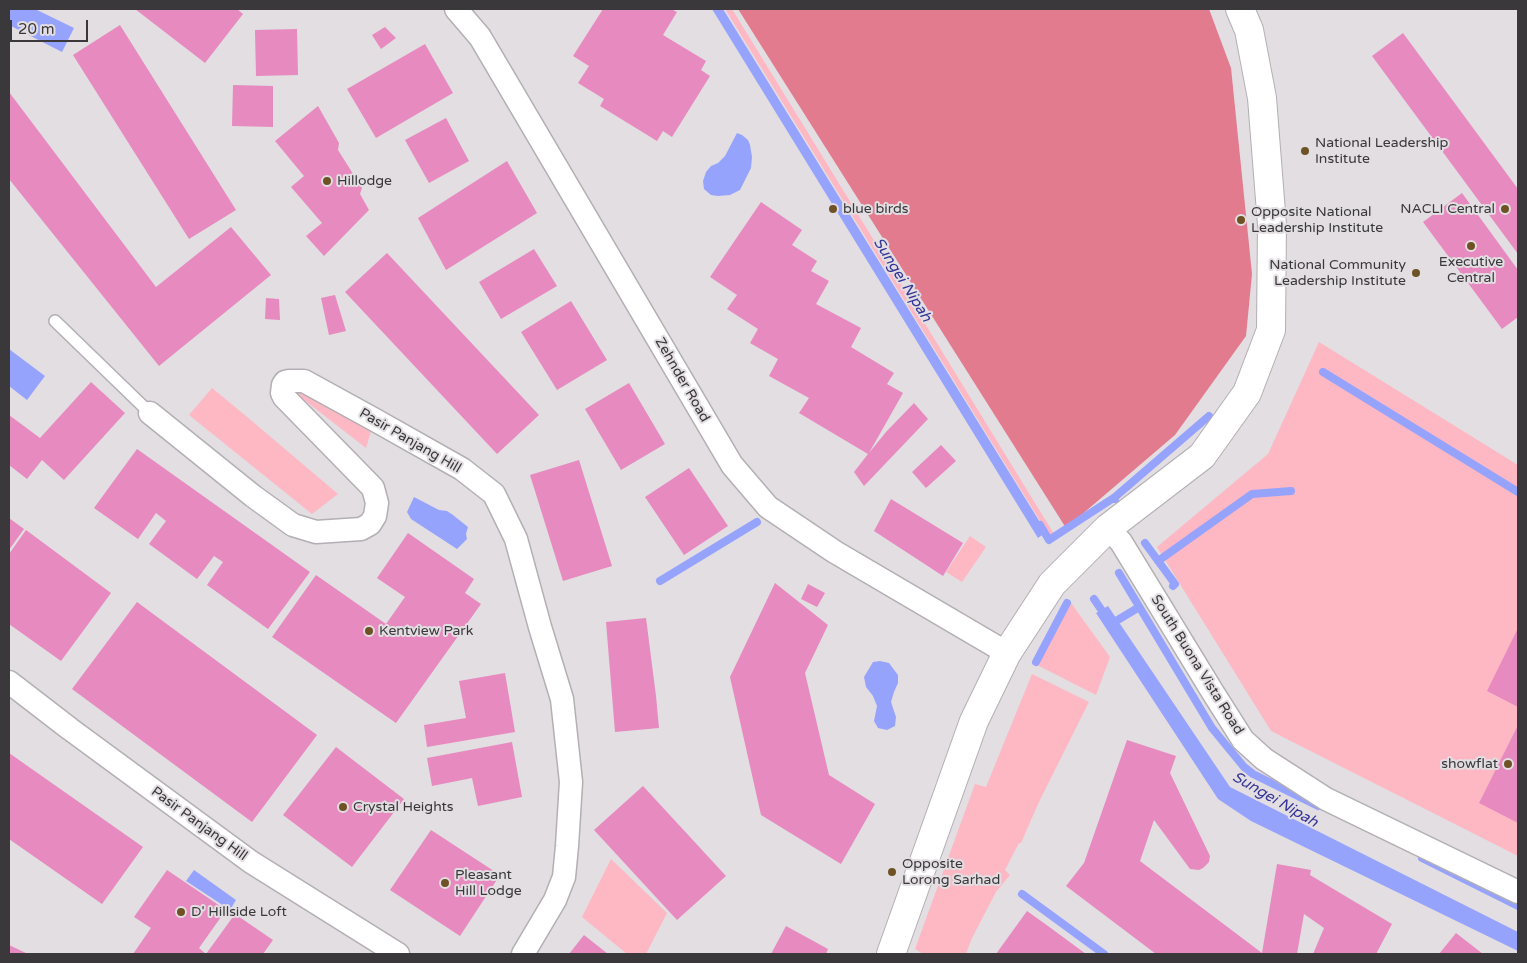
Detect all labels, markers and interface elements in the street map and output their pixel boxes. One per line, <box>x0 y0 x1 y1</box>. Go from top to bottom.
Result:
scale bar <box>12 10 90 42</box>
text: 20 m <box>18 20 55 38</box>
place label: National Leadership Institute <box>1315 135 1448 168</box>
marker: National Leadership Institute <box>1299 145 1311 157</box>
place label: Hillodge <box>337 173 392 189</box>
marker: Hillodge <box>321 175 333 187</box>
place label: blue birds <box>843 201 908 217</box>
place label: NACLI Central <box>1400 201 1495 217</box>
marker: blue birds <box>827 203 839 215</box>
marker: NACLI Central <box>1499 203 1511 215</box>
place label: Opposite National Leadership Institute <box>1251 204 1383 236</box>
marker: Opposite National Leadership Institute <box>1235 214 1247 226</box>
water label: Sungei Nipah <box>869 235 935 325</box>
marker: Executive Central <box>1465 240 1477 252</box>
place label: Executive Central <box>1439 254 1503 286</box>
place label: National Community Leadership Institute <box>1269 257 1406 290</box>
marker: National Community Leadership Institute <box>1410 267 1422 279</box>
street label: Zehnder Road <box>651 335 713 425</box>
street label: Pasir Panjang Hill <box>356 405 464 477</box>
street label: South Buona Vista Road <box>1147 592 1247 738</box>
place label: Kentview Park <box>379 623 473 639</box>
marker: Kentview Park <box>363 625 375 637</box>
place label: showflat <box>1441 756 1498 772</box>
marker: showflat <box>1502 758 1514 770</box>
water label: Sungei Nipah <box>1229 768 1321 832</box>
street label: Pasir Panjang Hill <box>148 783 250 865</box>
place label: Crystal Heights <box>353 799 454 815</box>
marker: Crystal Heights <box>337 801 349 813</box>
place label: Opposite Lorong Sarhad <box>902 856 1000 889</box>
marker: Opposite Lorong Sarhad <box>886 866 898 878</box>
place label: Pleasant Hill Lodge <box>455 867 522 900</box>
marker: Pleasant Hill Lodge <box>439 877 451 889</box>
place label: D' Hillside Loft <box>191 904 287 920</box>
marker: D' Hillside Loft <box>175 906 187 918</box>

